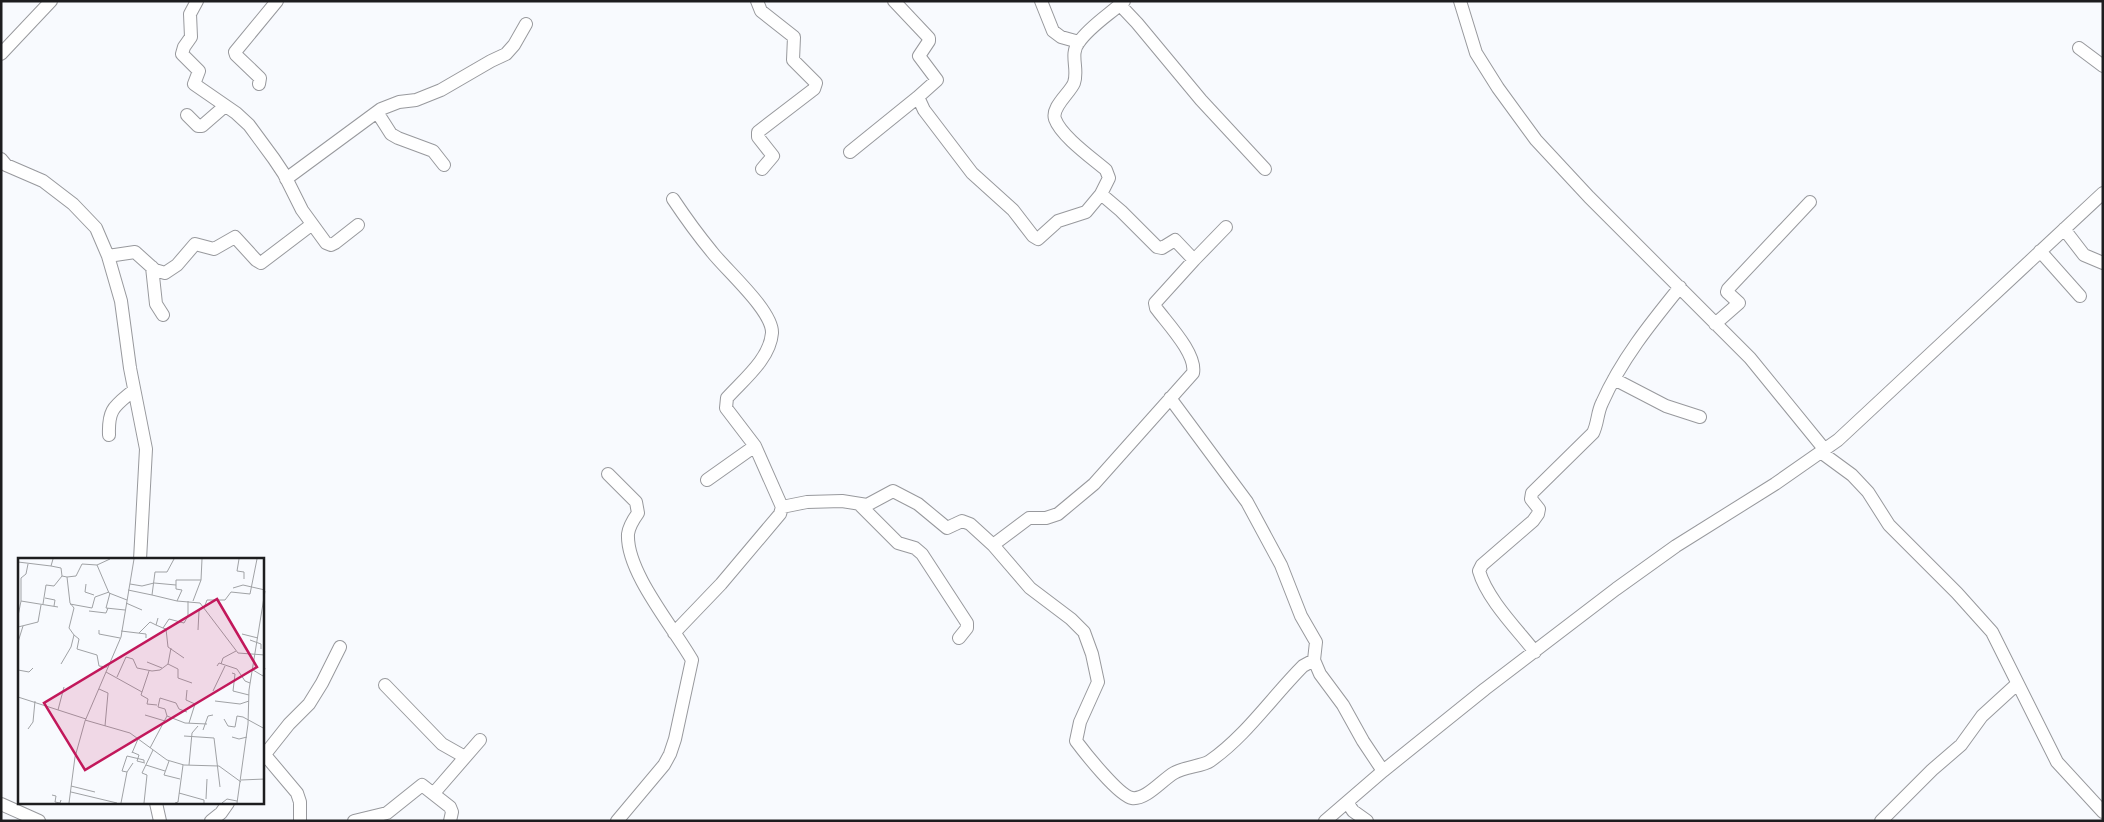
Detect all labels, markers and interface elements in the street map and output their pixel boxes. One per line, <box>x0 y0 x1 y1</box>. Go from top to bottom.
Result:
inset map <box>18 558 264 804</box>

